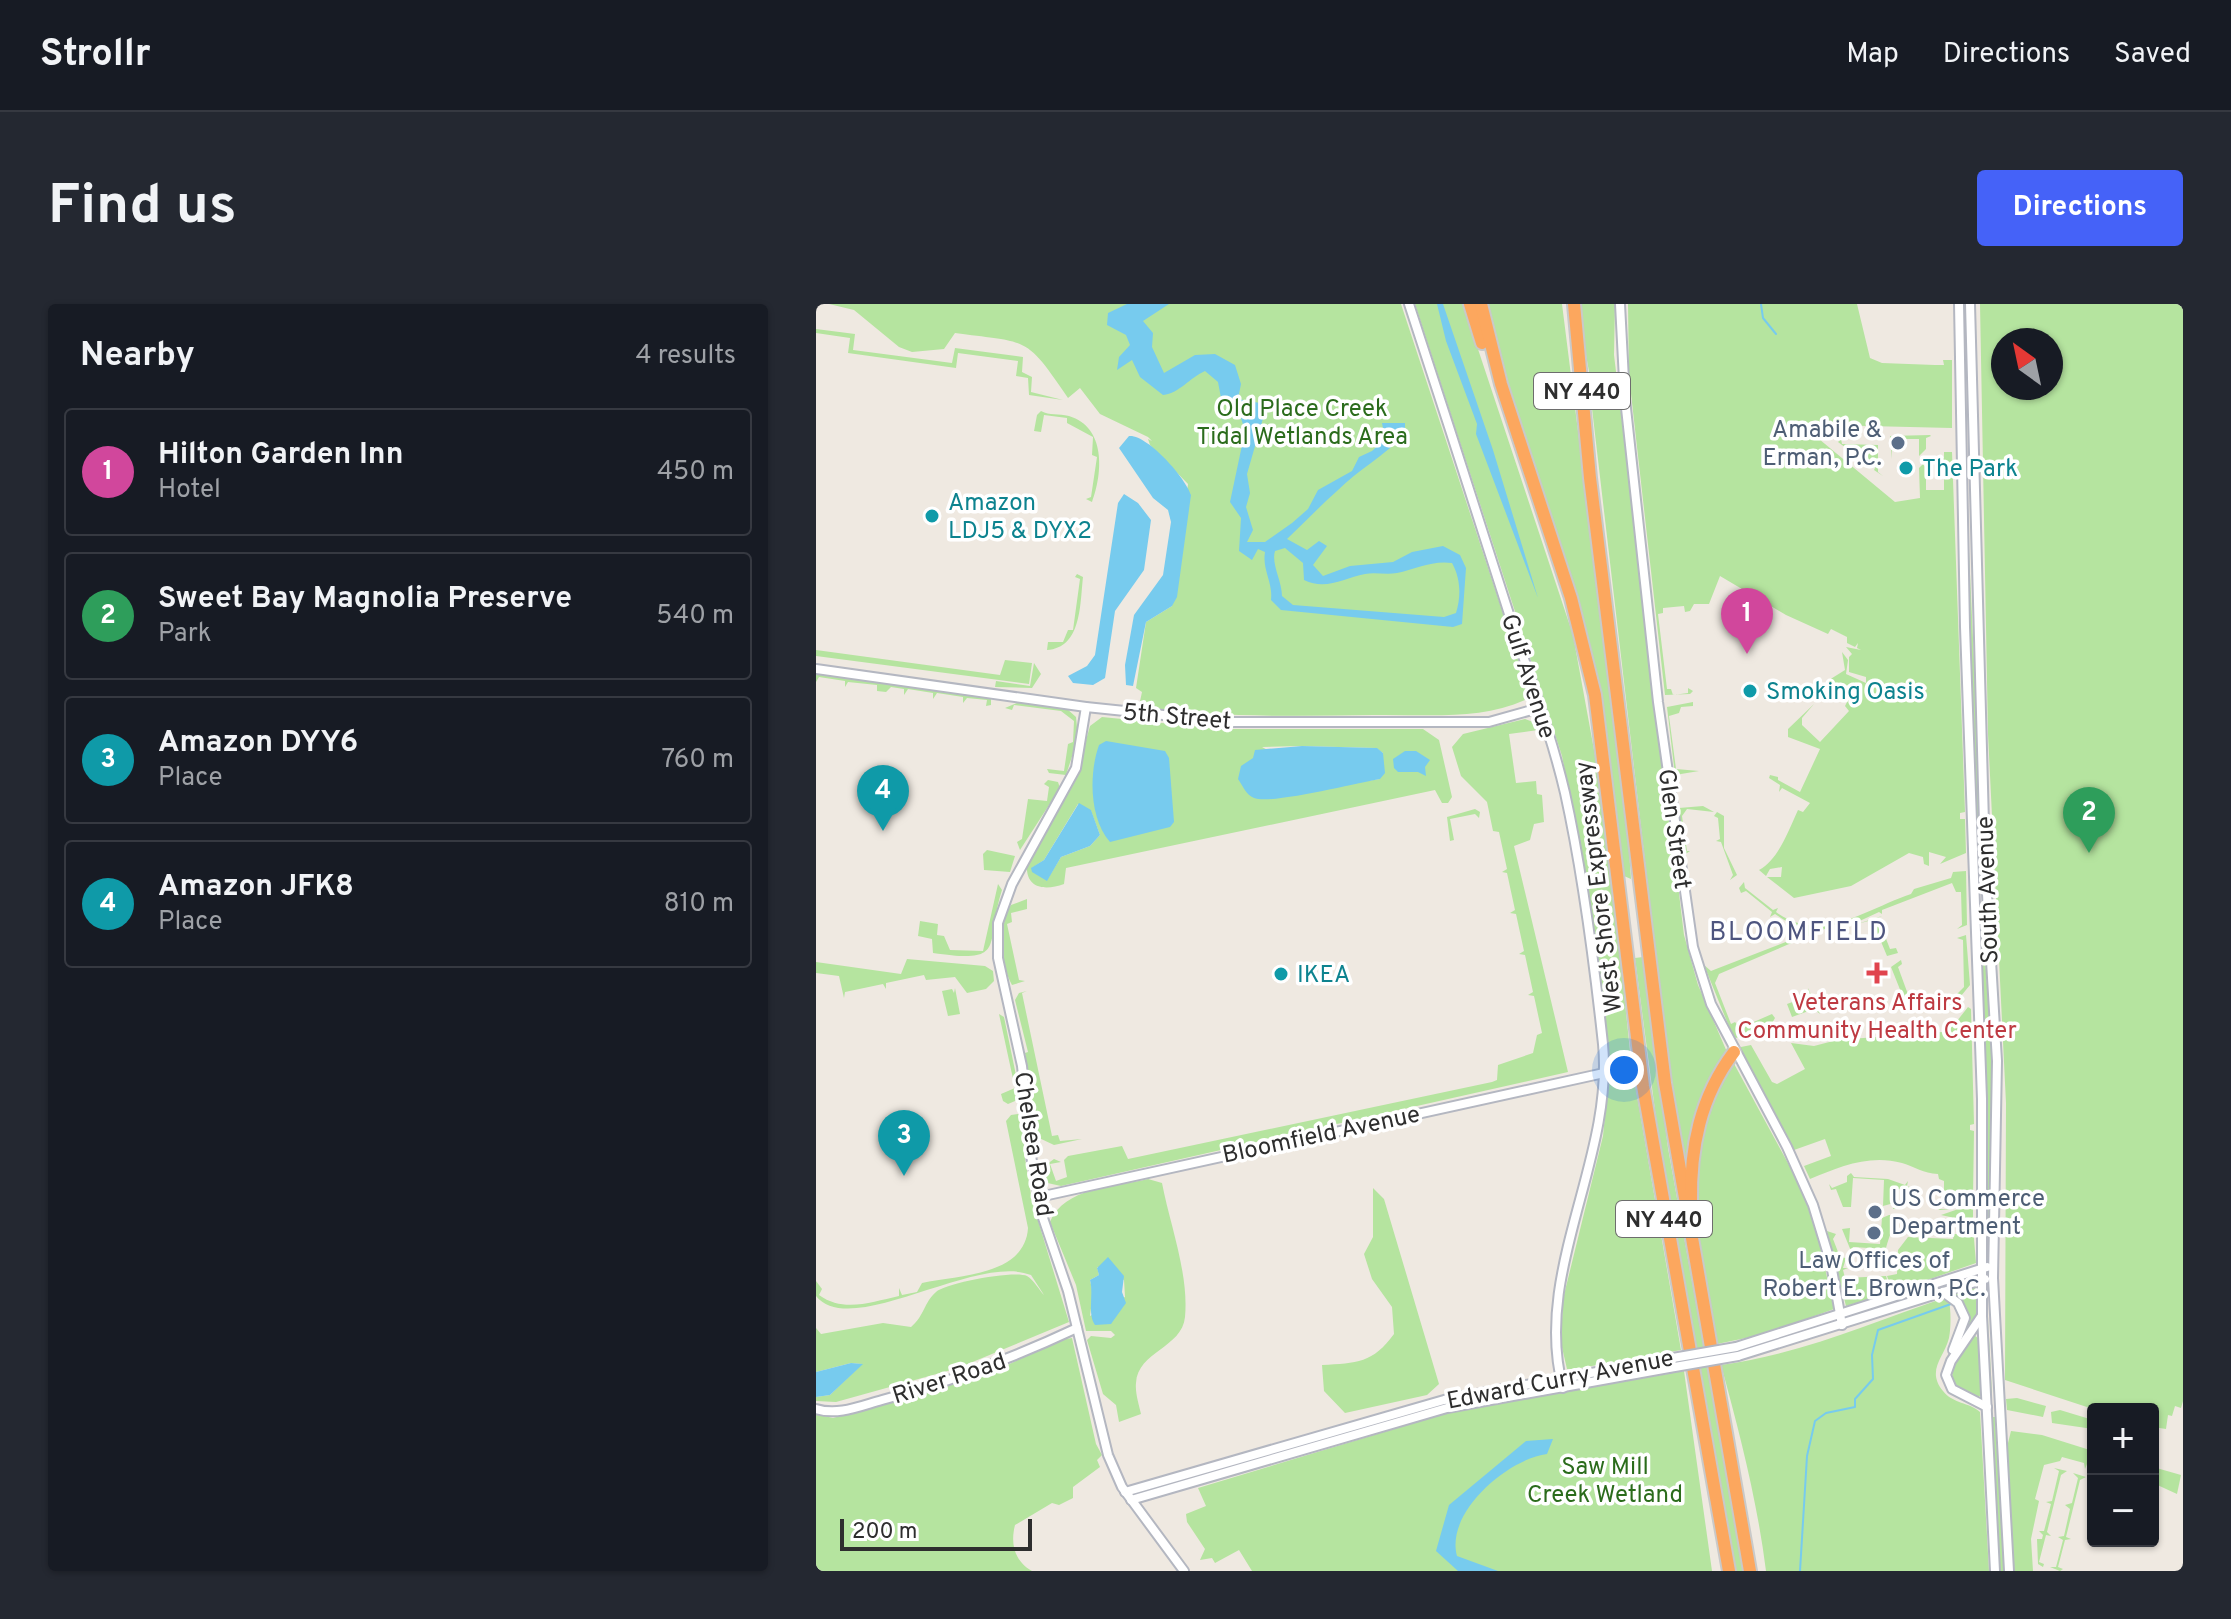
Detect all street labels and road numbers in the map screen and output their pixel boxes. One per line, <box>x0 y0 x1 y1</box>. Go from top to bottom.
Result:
road number: NY 440 <box>1534 373 1630 409</box>
street label: Gulf Avenue <box>1493 611 1561 743</box>
street label: 5th Street <box>1121 698 1232 738</box>
street label: West Shore Expressway <box>1570 759 1630 1014</box>
street label: Glen Street <box>1650 767 1696 891</box>
street label: South Avenue <box>1971 816 2007 964</box>
street label: Chelsea Road <box>1006 1070 1058 1219</box>
street label: Bloomfield Avenue <box>1220 1100 1423 1172</box>
road number: NY 440 <box>1616 1201 1712 1237</box>
street label: Edward Curry Avenue <box>1444 1344 1676 1418</box>
street label: River Road <box>889 1347 1010 1412</box>

